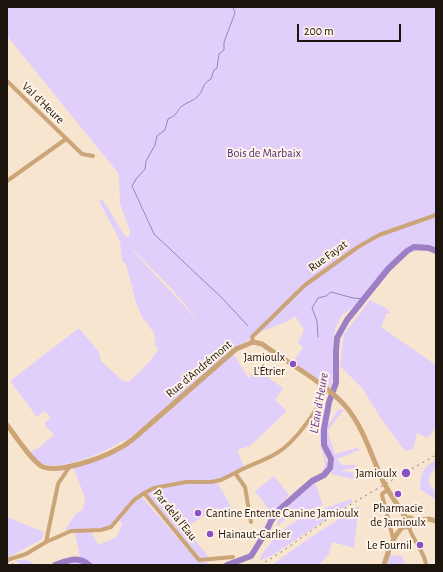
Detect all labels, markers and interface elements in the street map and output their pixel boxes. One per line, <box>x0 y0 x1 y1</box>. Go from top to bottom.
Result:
scale bar <box>299 16 403 42</box>
text: 200 m <box>304 25 334 37</box>
street label: Val d'Heure <box>19 79 67 127</box>
park label: Bois de Marbaix <box>227 146 301 160</box>
street label: Rue Fayat <box>306 237 350 275</box>
street label: Rue d'Andrémont <box>163 337 235 401</box>
place label: Jamioulx L'Étrier <box>243 350 285 378</box>
marker: Jamioulx L'Étrier <box>288 359 298 369</box>
water label: L'Eau d'Heure <box>306 371 332 435</box>
place label: Jamioulx <box>355 466 397 480</box>
marker: Jamioulx <box>400 467 412 479</box>
street label: Par delà l'Eau <box>150 487 200 543</box>
marker: Pharmacie de Jamioulx <box>393 489 403 499</box>
place label: Pharmacie de Jamioulx <box>370 501 426 529</box>
place label: Cantine Entente Canine Jamioulx <box>206 506 359 520</box>
marker: Cantine Entente Canine Jamioulx <box>193 508 203 518</box>
place label: Hainaut-Carlier <box>218 527 290 541</box>
marker: Hainaut-Carlier <box>205 529 215 539</box>
place label: Le Fournil <box>367 538 412 552</box>
marker: Le Fournil <box>415 540 425 550</box>

